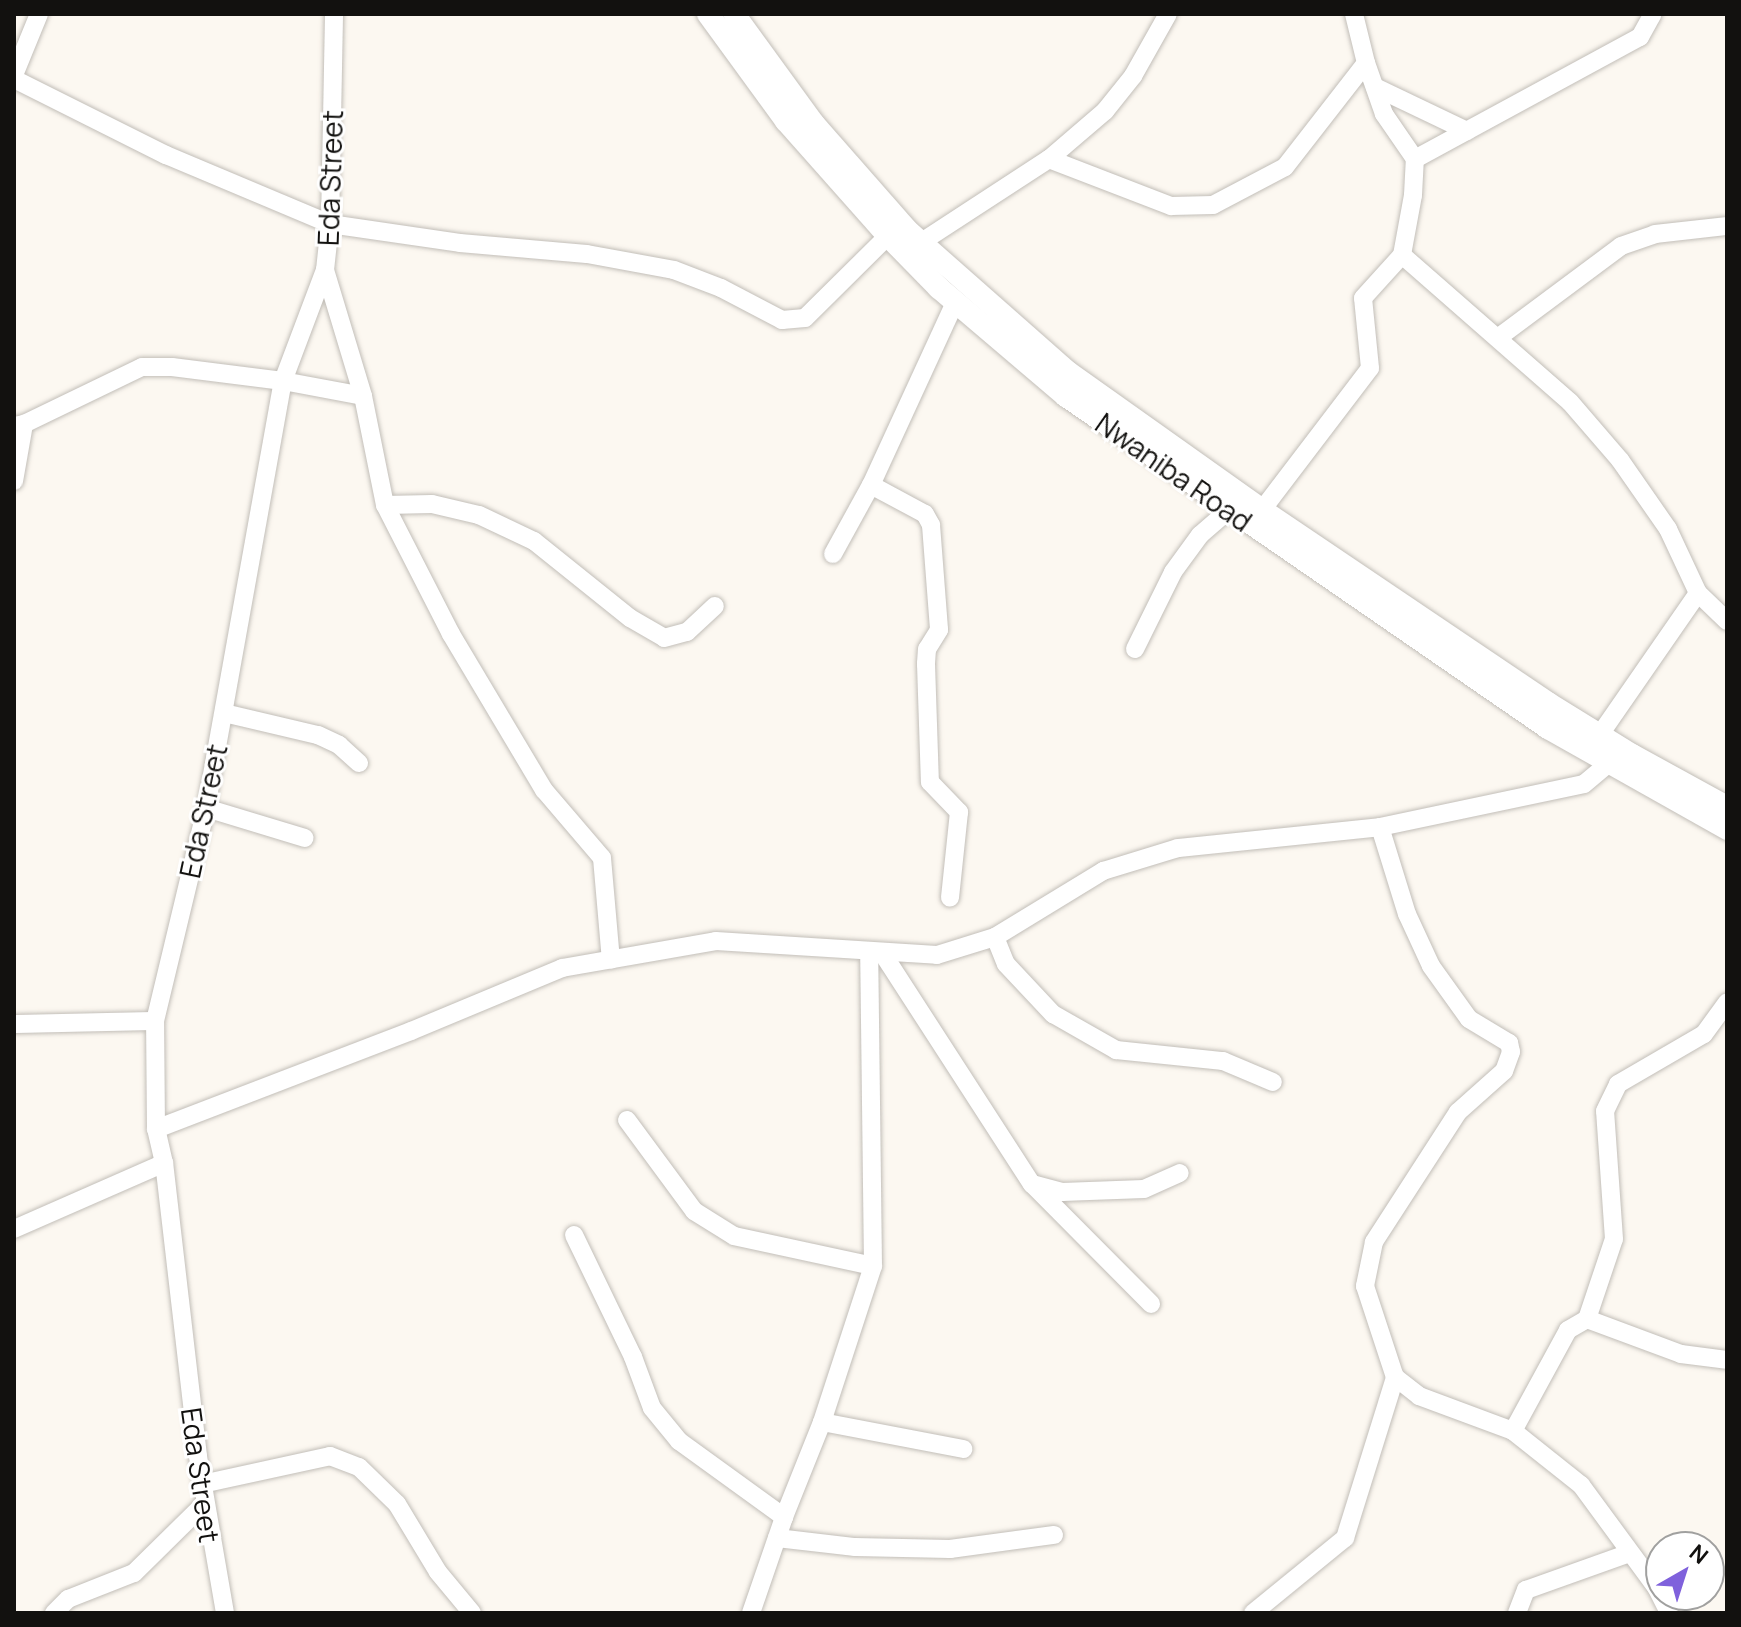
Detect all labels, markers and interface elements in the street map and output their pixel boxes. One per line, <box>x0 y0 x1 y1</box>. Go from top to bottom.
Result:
street label: Eda Street <box>311 109 349 247</box>
street label: Nwaniba Road <box>1090 406 1258 538</box>
street label: Eda Street <box>172 741 234 881</box>
street label: Eda Street <box>175 1405 227 1545</box>
north arrow <box>1645 1531 1725 1611</box>
text: N <box>1683 1537 1714 1571</box>

